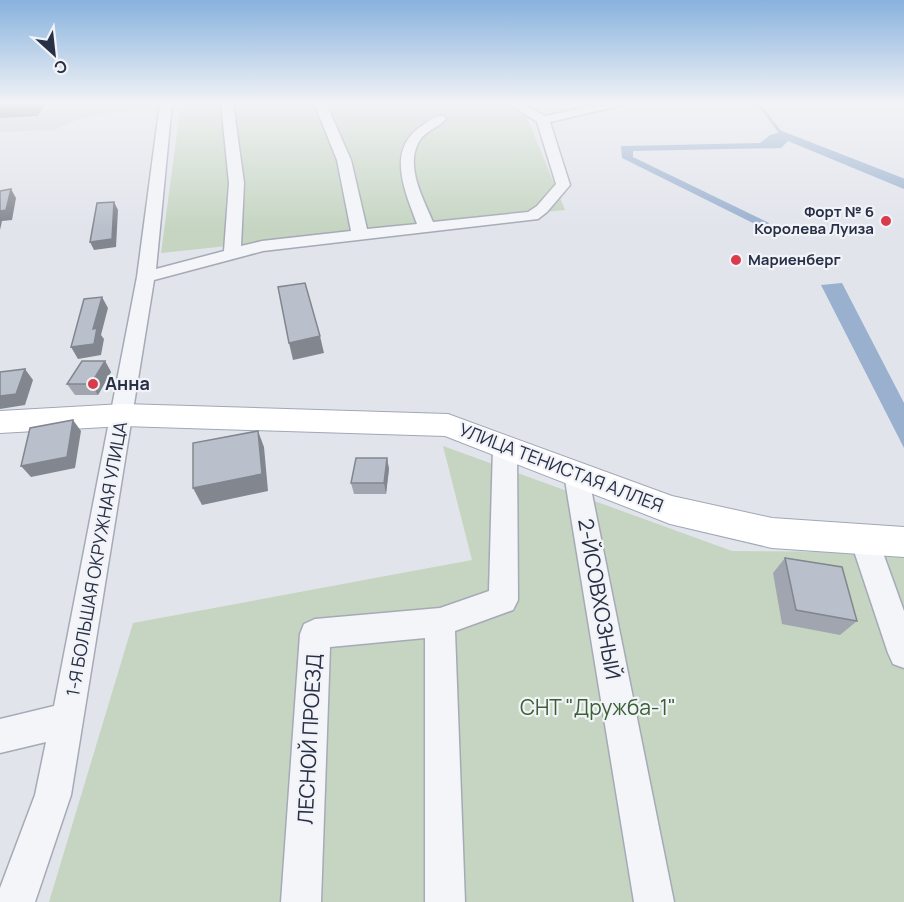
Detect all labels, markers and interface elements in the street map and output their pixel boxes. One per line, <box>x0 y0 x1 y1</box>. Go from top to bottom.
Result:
north arrow <box>24 24 84 84</box>
text: С <box>50 55 71 80</box>
place label: Форт № 6 Королева Луиза <box>754 201 874 239</box>
marker: Форт № 6 Королева Луиза <box>879 214 893 228</box>
place label: Мариенберг <box>748 249 841 270</box>
marker: Мариенберг <box>729 253 743 267</box>
place label: Анна <box>105 371 150 395</box>
marker: Анна <box>86 377 100 391</box>
street label: УЛИЦА ТЕНИСТАЯ АЛЛЕЯ <box>456 417 667 517</box>
street label: 1-Я БОЛЬШАЯ ОКРУЖНАЯ УЛИЦА <box>60 419 132 698</box>
street label: 2-ЙСОВХОЗНЫЙ <box>572 516 628 681</box>
street label: ЛЕСНОЙ ПРОЕЗД <box>291 653 327 825</box>
park label: СНТ "Дружба-1" <box>520 693 676 721</box>

